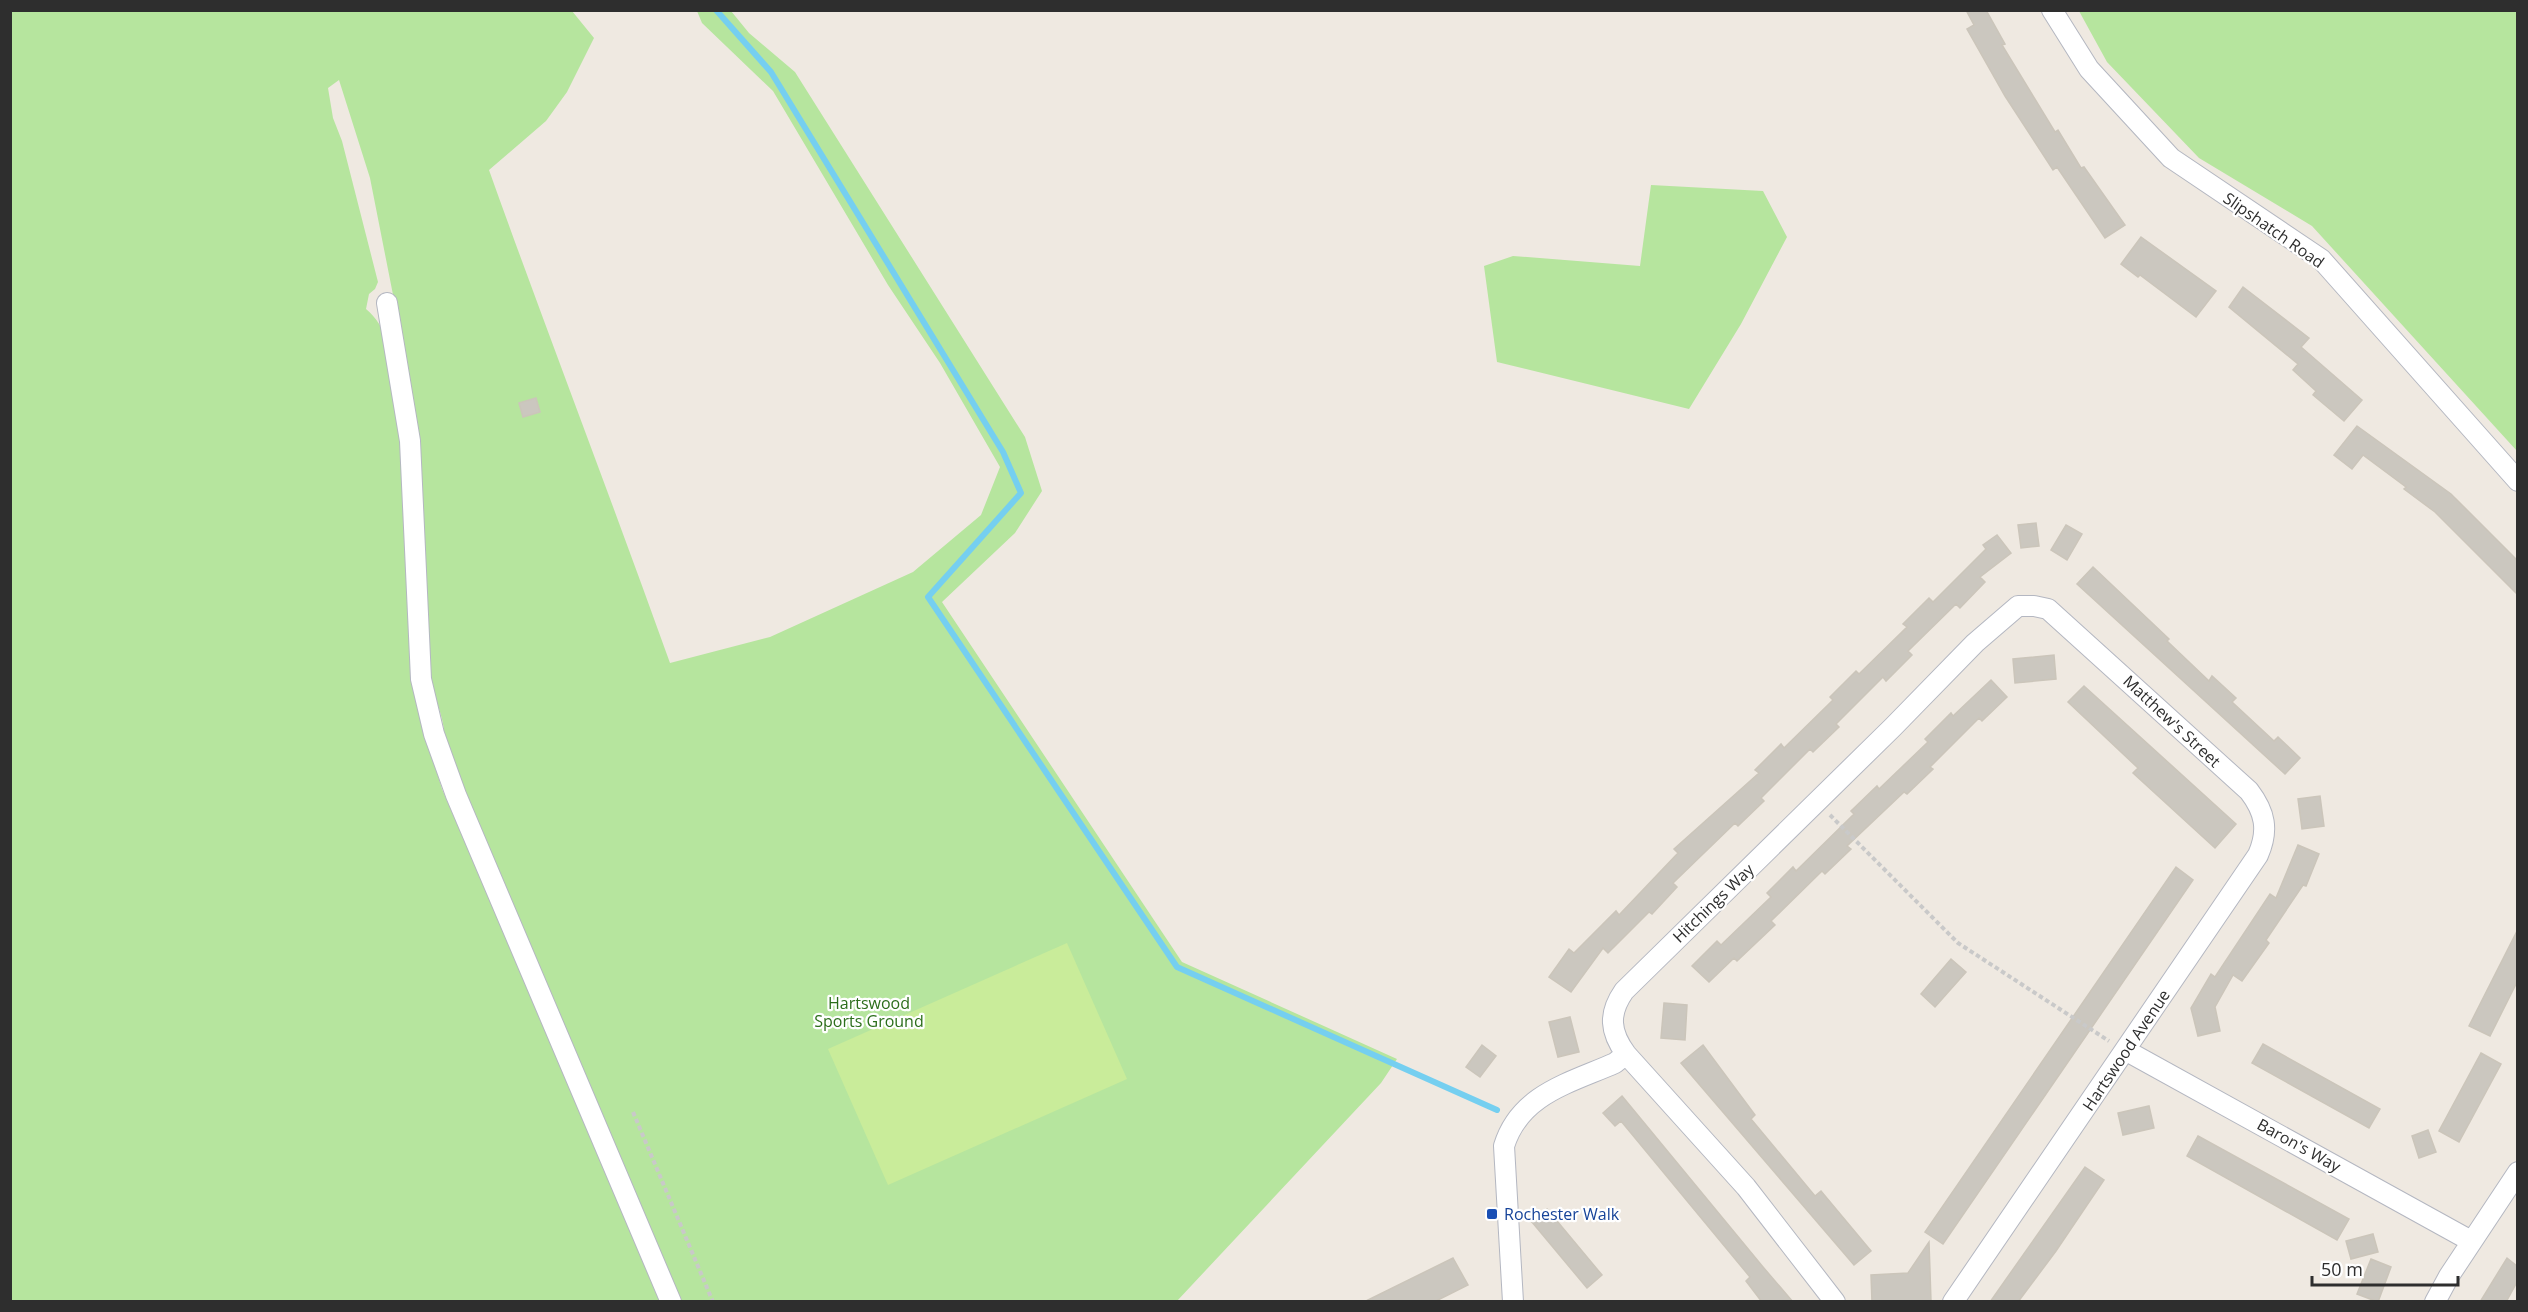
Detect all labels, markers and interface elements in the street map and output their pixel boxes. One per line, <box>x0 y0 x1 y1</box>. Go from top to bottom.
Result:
street label: Slipshatch Road <box>2219 187 2329 273</box>
street label: Matthew's Street <box>2118 670 2226 772</box>
street label: Hitchings Way <box>1668 858 1759 947</box>
street label: Hartswood Avenue <box>2077 985 2175 1115</box>
park label: Hartswood Sports Ground <box>814 992 924 1032</box>
street label: Baron's Way <box>2253 1113 2346 1177</box>
place label: Rochester Walk <box>1504 1203 1620 1225</box>
marker: Rochester Walk <box>1485 1207 1499 1221</box>
scale bar <box>2312 1249 2458 1287</box>
text: 50 m <box>2321 1257 2363 1281</box>

